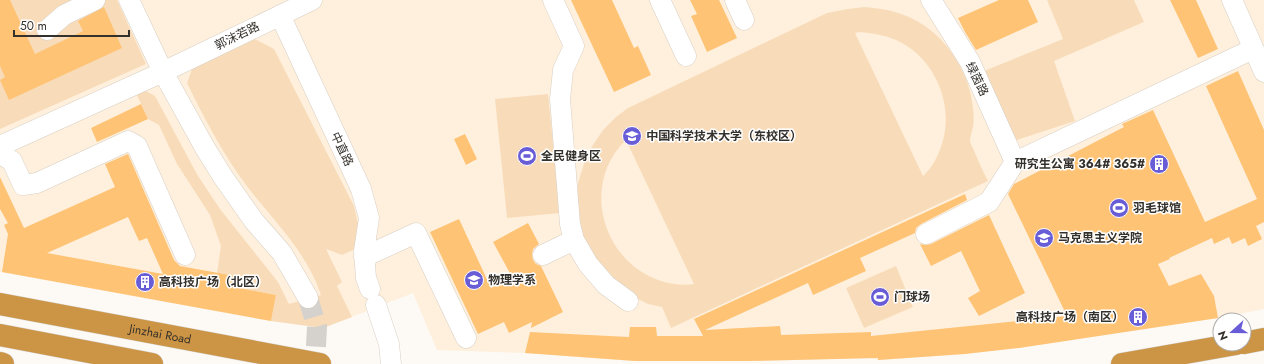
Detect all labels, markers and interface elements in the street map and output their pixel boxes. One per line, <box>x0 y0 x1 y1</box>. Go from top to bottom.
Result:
scale bar <box>14 12 129 38</box>
text: 50 m <box>20 17 47 35</box>
street label: 郭沫若路 <box>211 17 263 55</box>
street label: 绿茵路 <box>961 59 993 99</box>
school or university icon: 中国科学技术大学（东校区） <box>621 125 643 147</box>
place label: 中国科学技术大学（东校区） <box>646 127 802 145</box>
street label: 中直路 <box>326 129 358 169</box>
sports icon: 全民健身区 <box>516 145 538 167</box>
place label: 全民健身区 <box>541 147 601 165</box>
building icon: 研究生公寓 364# 365# <box>1148 153 1170 175</box>
place label: 研究生公寓 364# 365# <box>1015 155 1145 173</box>
sports icon: 羽毛球馆 <box>1108 197 1130 219</box>
place label: 羽毛球馆 <box>1133 199 1181 217</box>
school or university icon: 马克思主义学院 <box>1033 227 1055 249</box>
place label: 马克思主义学院 <box>1058 229 1142 247</box>
school or university icon: 物理学系 <box>463 269 485 291</box>
building icon: 高科技广场（北区） <box>134 271 156 293</box>
place label: 物理学系 <box>488 271 536 289</box>
place label: 高科技广场（北区） <box>159 273 267 291</box>
sports icon: 门球场 <box>869 286 891 308</box>
place label: 门球场 <box>894 288 930 306</box>
building icon: 高科技广场（南区） <box>1127 306 1149 328</box>
place label: 高科技广场（南区） <box>1016 308 1124 326</box>
north arrow <box>1212 312 1252 352</box>
street label: Jinzhai Road <box>126 319 193 349</box>
text: N <box>1214 329 1232 343</box>

